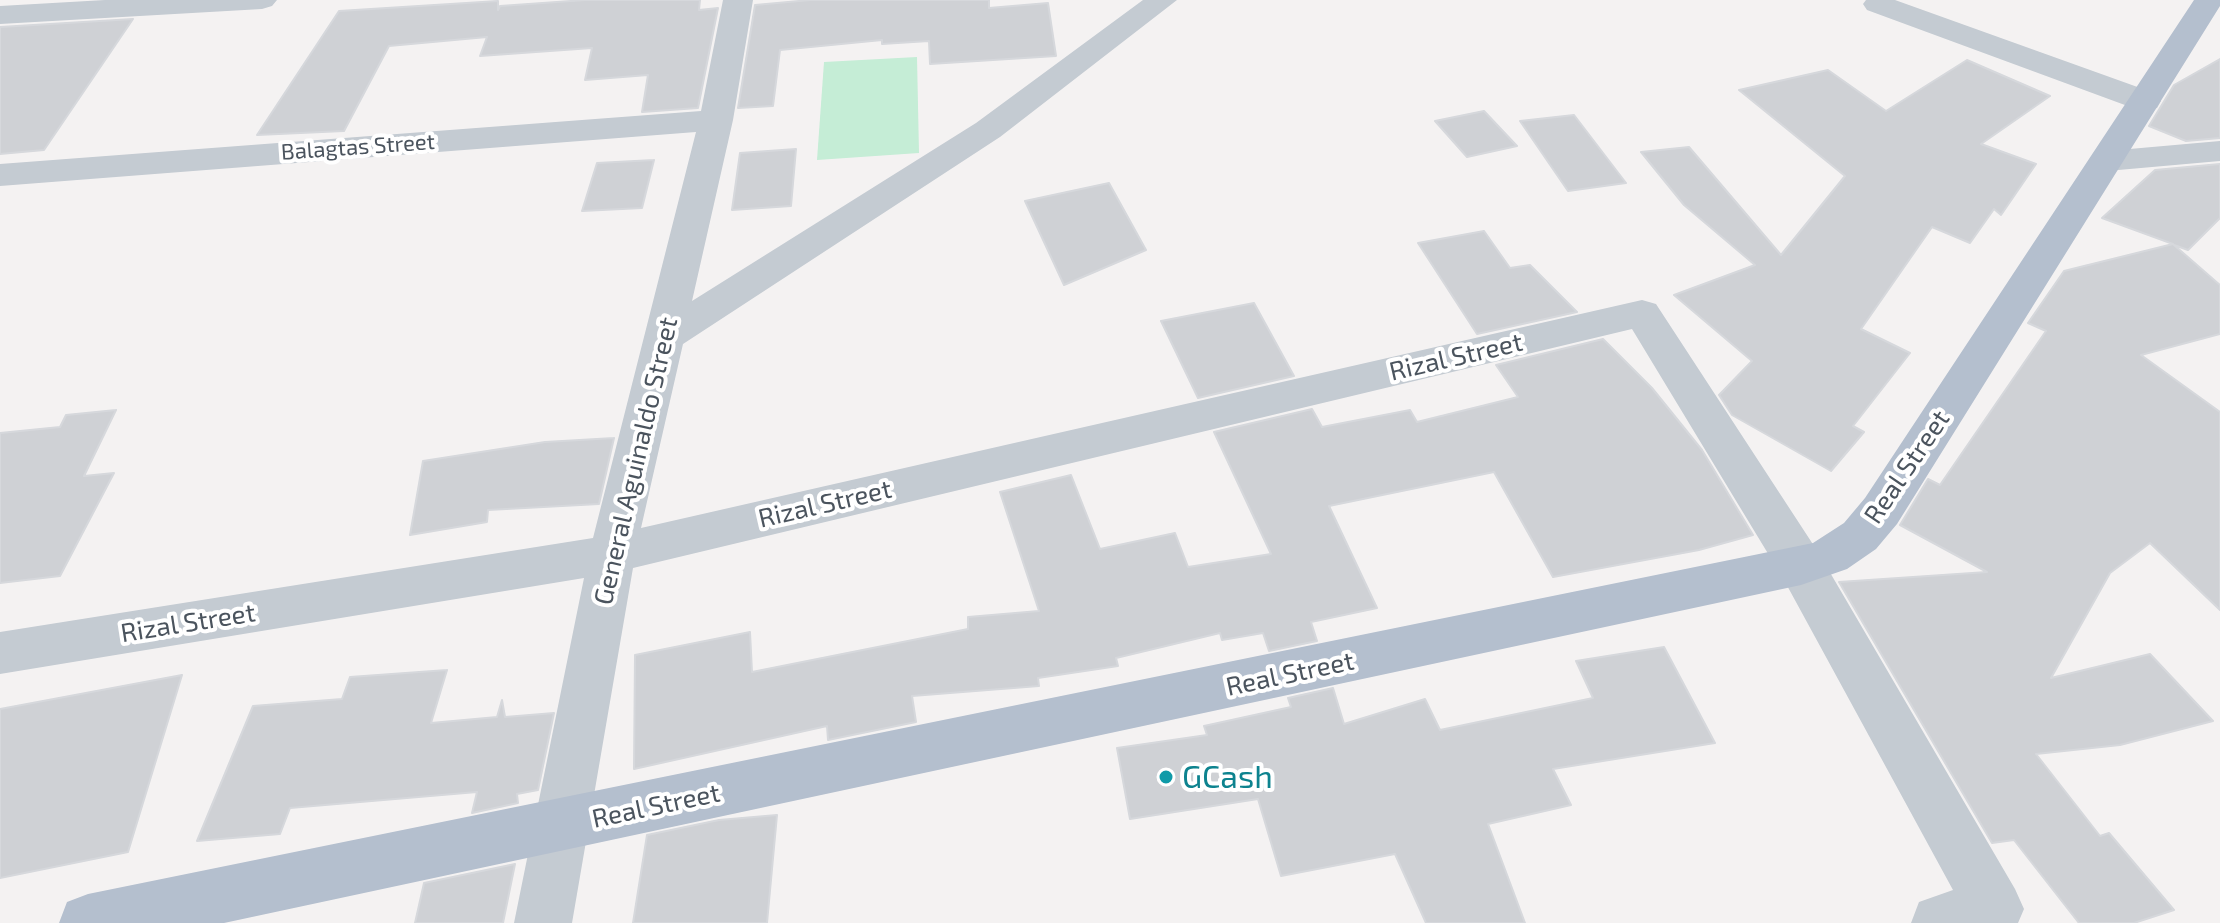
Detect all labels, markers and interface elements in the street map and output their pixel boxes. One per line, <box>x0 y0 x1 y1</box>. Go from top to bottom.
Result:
street label: Balagtas Street <box>280 128 436 166</box>
street label: General Aguinaldo Street <box>588 314 684 608</box>
street label: Rizal Street <box>1386 327 1526 387</box>
street label: Real Street <box>1858 404 1956 530</box>
street label: Rizal Street <box>755 474 895 534</box>
street label: Rizal Street <box>118 597 258 649</box>
street label: Real Street <box>1223 645 1357 703</box>
place label: GCash <box>1182 758 1273 796</box>
marker: GCash <box>1157 768 1175 786</box>
street label: Real Street <box>589 777 723 835</box>

